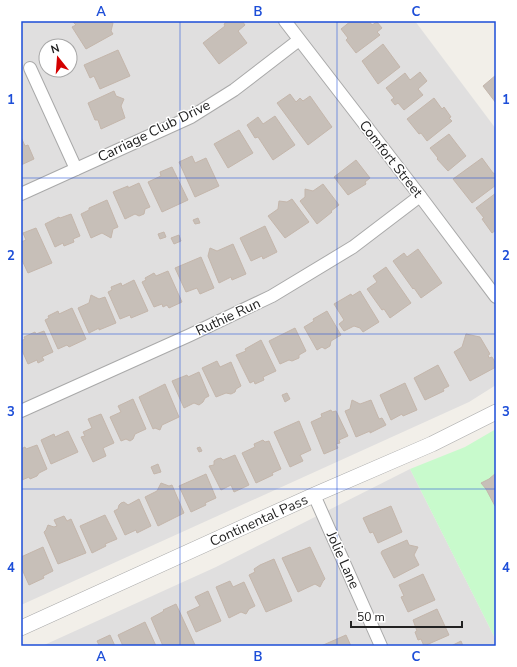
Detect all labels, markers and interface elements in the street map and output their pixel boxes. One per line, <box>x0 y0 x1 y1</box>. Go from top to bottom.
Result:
text: A <box>96 3 106 21</box>
text: B <box>254 3 263 21</box>
text: C <box>412 3 421 21</box>
north arrow <box>38 38 78 78</box>
text: N <box>49 41 61 57</box>
text: 1 <box>7 91 15 109</box>
text: 1 <box>502 91 510 109</box>
street label: Carriage Club Drive <box>95 96 213 166</box>
street label: Comfort Street <box>355 116 427 202</box>
text: 2 <box>7 247 15 265</box>
text: 2 <box>502 247 510 265</box>
street label: Ruthie Run <box>192 294 264 340</box>
text: 3 <box>7 403 15 421</box>
text: 3 <box>502 403 510 421</box>
street label: Continental Pass <box>207 490 311 551</box>
street label: Jolie Lane <box>321 527 364 592</box>
text: 4 <box>7 559 15 577</box>
text: 4 <box>502 559 510 577</box>
scale bar <box>351 603 462 629</box>
text: 50 m <box>357 609 385 625</box>
text: A <box>96 648 106 666</box>
text: B <box>254 648 263 666</box>
text: C <box>412 648 421 666</box>

